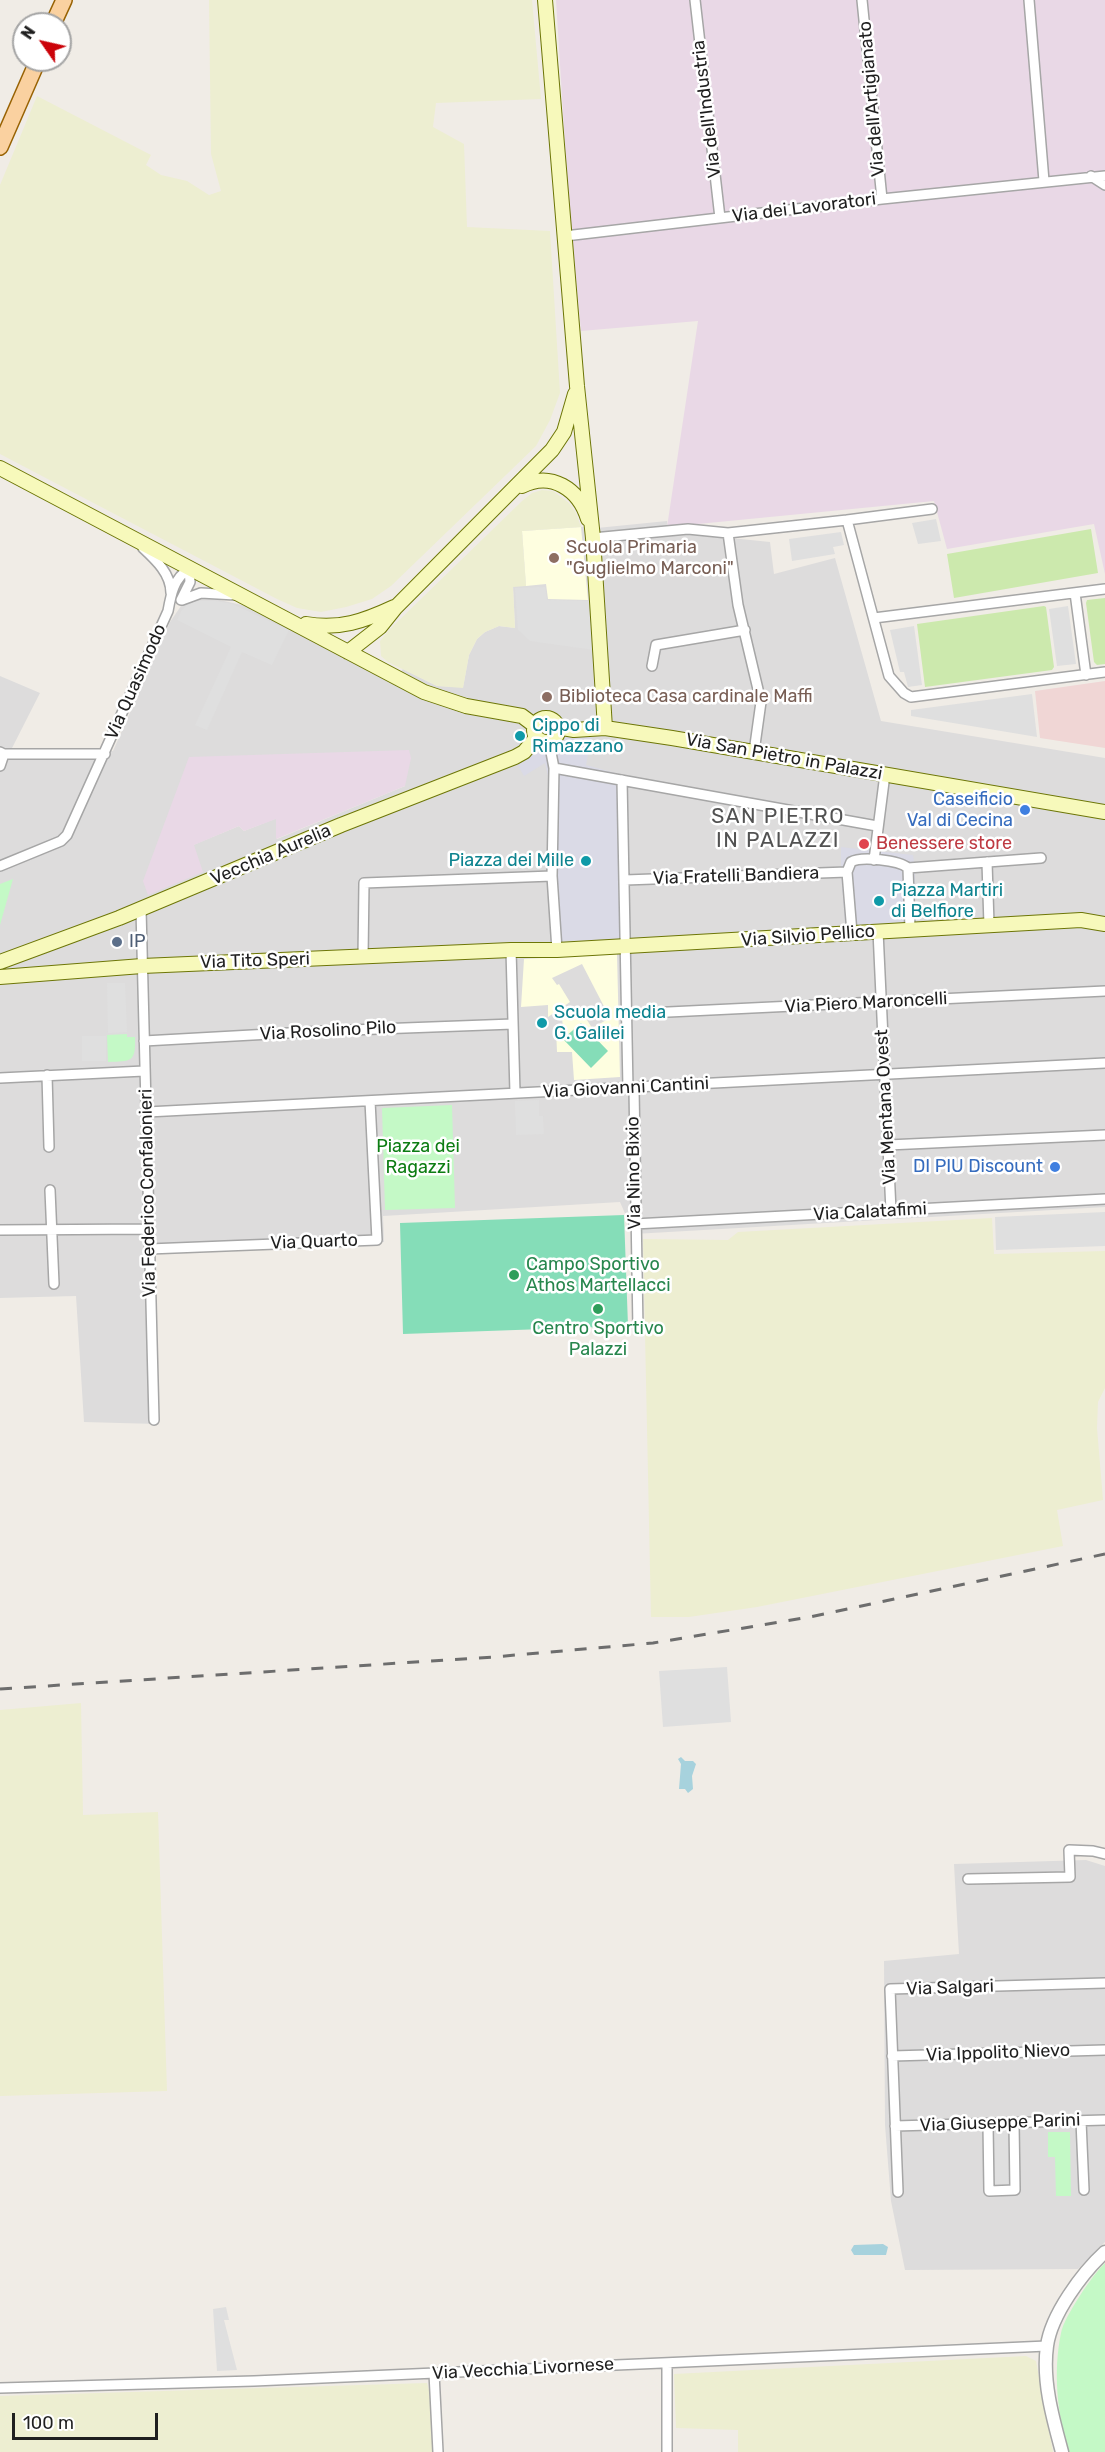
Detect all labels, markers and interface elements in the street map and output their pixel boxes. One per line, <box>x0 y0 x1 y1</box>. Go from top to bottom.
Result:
north arrow <box>12 12 72 72</box>
street label: Via dell'Artigianato <box>854 20 890 178</box>
text: N <box>17 23 39 43</box>
street label: Via dell'Industria <box>688 39 726 179</box>
street label: Via dei Lavoratori <box>731 188 877 228</box>
place label: Scuola Primaria "Guglielmo Marconi" <box>566 537 734 580</box>
marker: Scuola Primaria "Guglielmo Marconi" <box>547 551 561 565</box>
street label: Via Quasimodo <box>101 621 171 743</box>
place label: Biblioteca Casa cardinale Maffi <box>559 686 813 708</box>
marker: Biblioteca Casa cardinale Maffi <box>540 690 554 704</box>
place label: Cippo di Rimazzano <box>532 715 624 758</box>
marker: Cippo di Rimazzano <box>513 729 527 743</box>
street label: Via San Pietro in Palazzi <box>684 729 884 785</box>
place label: Caseificio Val di Cecina <box>907 789 1013 832</box>
marker: Caseificio Val di Cecina <box>1018 803 1032 817</box>
district label: SAN PIETRO IN PALAZZI <box>711 804 845 854</box>
street label: Vecchia Aurelia <box>208 820 334 890</box>
place label: Benessere store <box>876 833 1012 855</box>
marker: Benessere store <box>857 837 871 851</box>
place label: Piazza dei Mille <box>448 850 574 872</box>
marker: Piazza dei Mille <box>579 854 593 868</box>
street label: Via Fratelli Bandiera <box>652 862 820 890</box>
place label: Piazza Martiri di Belfiore <box>891 880 1003 922</box>
marker: Piazza Martiri di Belfiore <box>872 894 886 908</box>
street label: Via Silvio Pellico <box>740 921 876 951</box>
place label: IP <box>129 931 145 953</box>
marker: IP <box>110 935 124 949</box>
street label: Via Tito Speri <box>200 948 310 974</box>
street label: Via Piero Maroncelli <box>784 988 948 1018</box>
place label: Scuola media G. Galilei <box>554 1002 666 1044</box>
marker: Scuola media G. Galilei <box>535 1016 549 1030</box>
street label: Via Rosolino Pilo <box>259 1017 397 1045</box>
street label: Via Mentana Ovest <box>871 1029 901 1185</box>
street label: Via Giovanni Cantini <box>542 1073 710 1103</box>
street label: Via Federico Confalonieri <box>135 1089 161 1297</box>
street label: Via Nino Bixio <box>622 1116 646 1230</box>
park label: Piazza dei Ragazzi <box>376 1136 460 1178</box>
place label: DI PIU Discount <box>913 1156 1043 1178</box>
marker: DI PIU Discount <box>1048 1160 1062 1174</box>
street label: Via Calatafimi <box>813 1198 927 1226</box>
street label: Via Quarto <box>270 1230 358 1254</box>
place label: Campo Sportivo Athos Martellacci <box>526 1254 671 1296</box>
marker: Campo Sportivo Athos Martellacci <box>507 1268 521 1282</box>
marker: Centro Sportivo Palazzi <box>591 1302 605 1316</box>
place label: Centro Sportivo Palazzi <box>532 1318 664 1360</box>
street label: Via Salgari <box>906 1976 994 2000</box>
street label: Via Ippolito Nievo <box>926 2040 1070 2066</box>
street label: Via Giuseppe Parini <box>919 2109 1081 2137</box>
street label: Via Vecchia Livornese <box>431 2353 615 2385</box>
scale bar <box>15 2401 160 2439</box>
text: 100 m <box>23 2412 74 2434</box>

